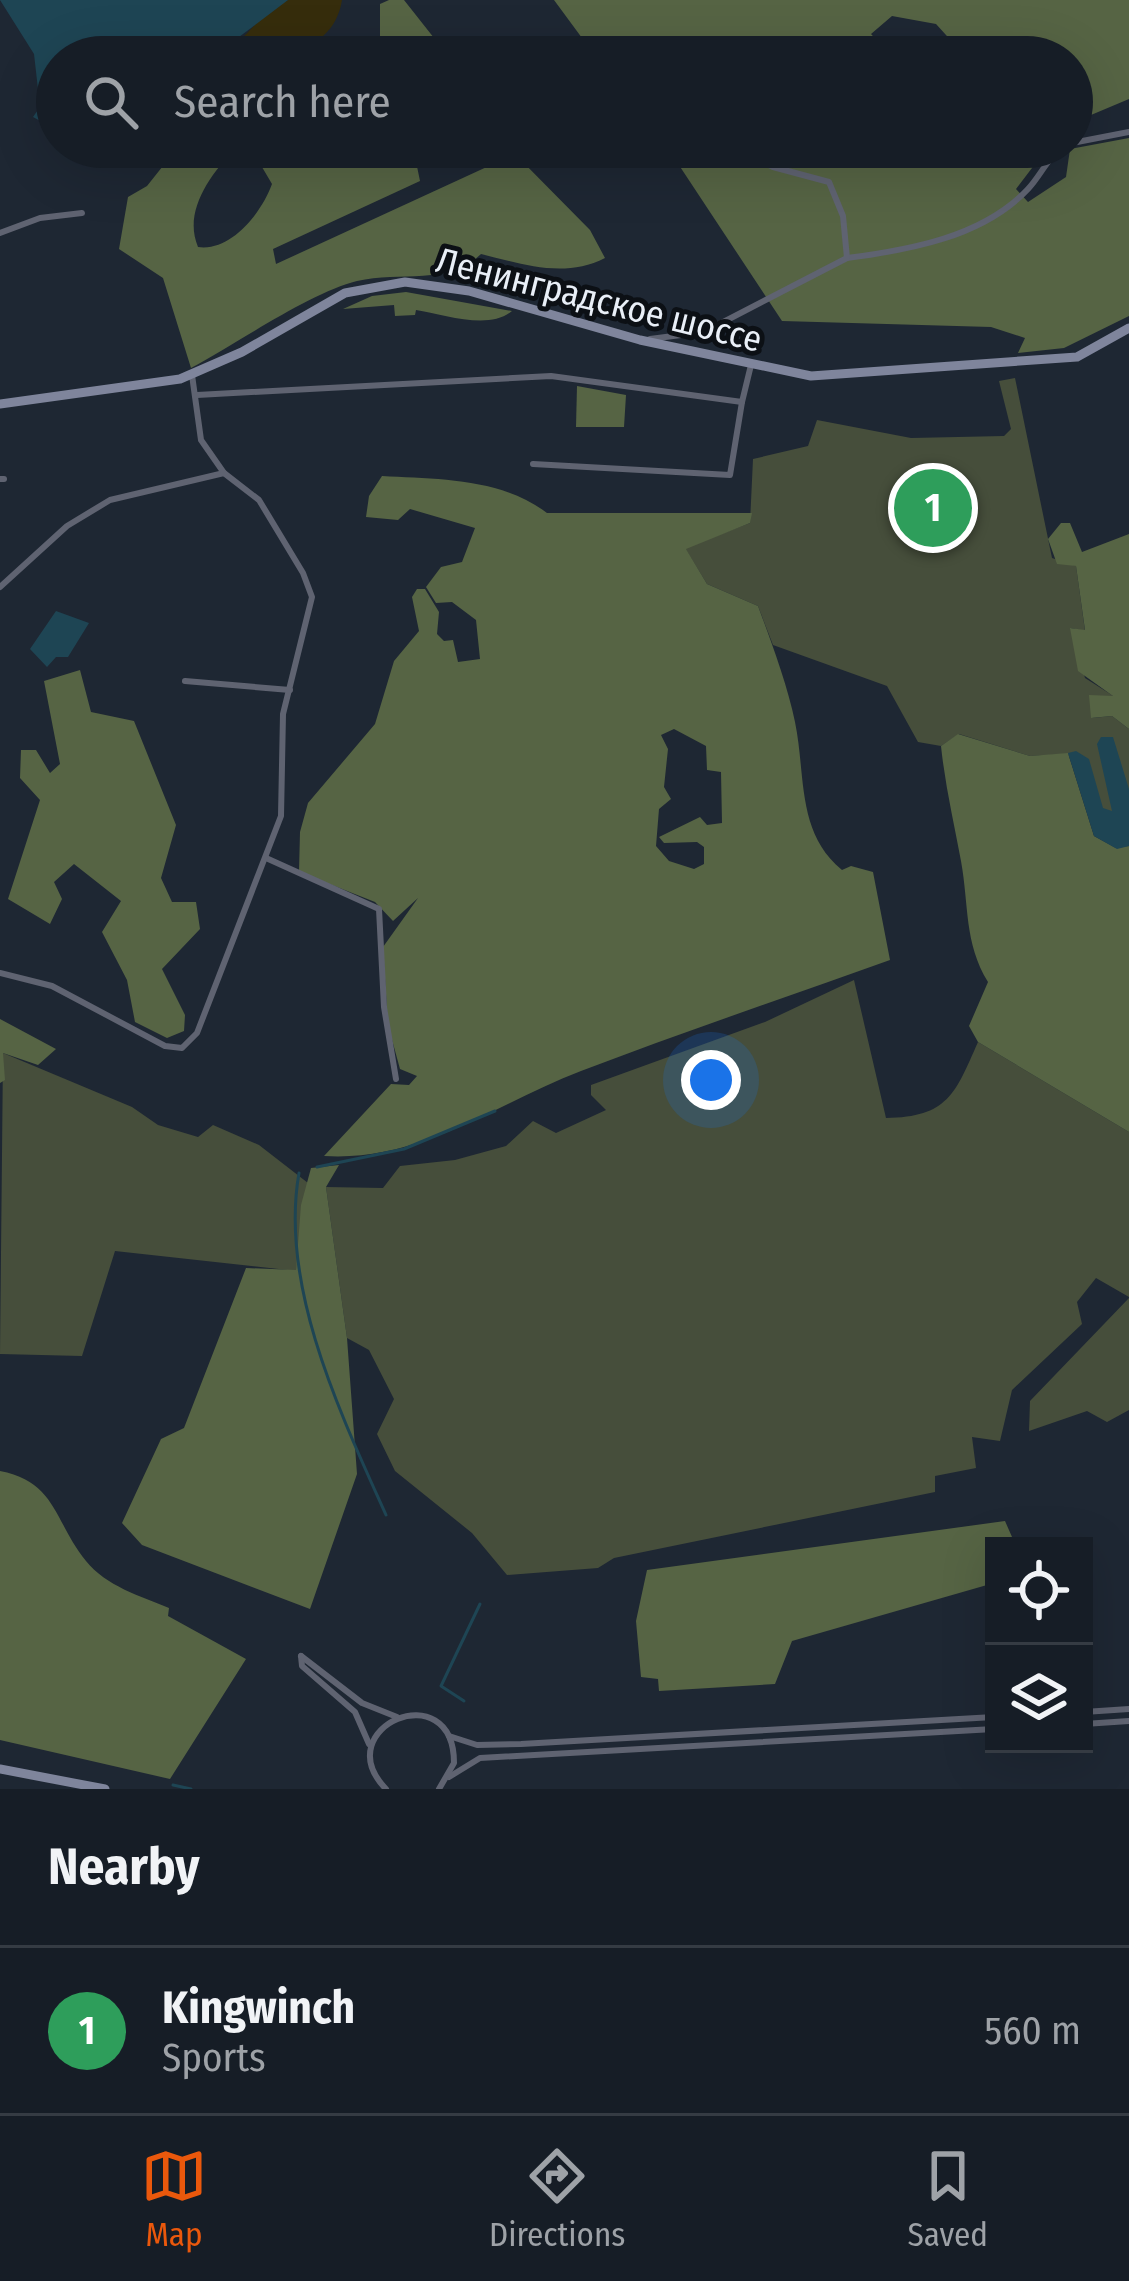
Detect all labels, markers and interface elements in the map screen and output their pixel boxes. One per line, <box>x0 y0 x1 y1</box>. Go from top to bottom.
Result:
search box <box>36 36 1093 168</box>
icon: search <box>78 69 144 135</box>
text: Search here <box>174 75 391 129</box>
street label: Ленинградское шоссе <box>432 238 766 362</box>
pin: 1 <box>894 463 972 553</box>
your location <box>681 1050 741 1110</box>
map controls <box>985 1537 1093 1753</box>
button: locate <box>985 1537 1093 1645</box>
button: layers <box>985 1645 1093 1753</box>
text: Nearby <box>48 1836 200 1898</box>
text: Kingwinch <box>162 1981 355 2035</box>
text: 1 <box>79 2008 95 2054</box>
text: 560 m <box>984 2008 1081 2054</box>
text: Sports <box>162 2035 266 2081</box>
tab: Map <box>141 2143 207 2255</box>
tab: Directions <box>489 2143 625 2255</box>
tab: Saved <box>907 2143 988 2255</box>

